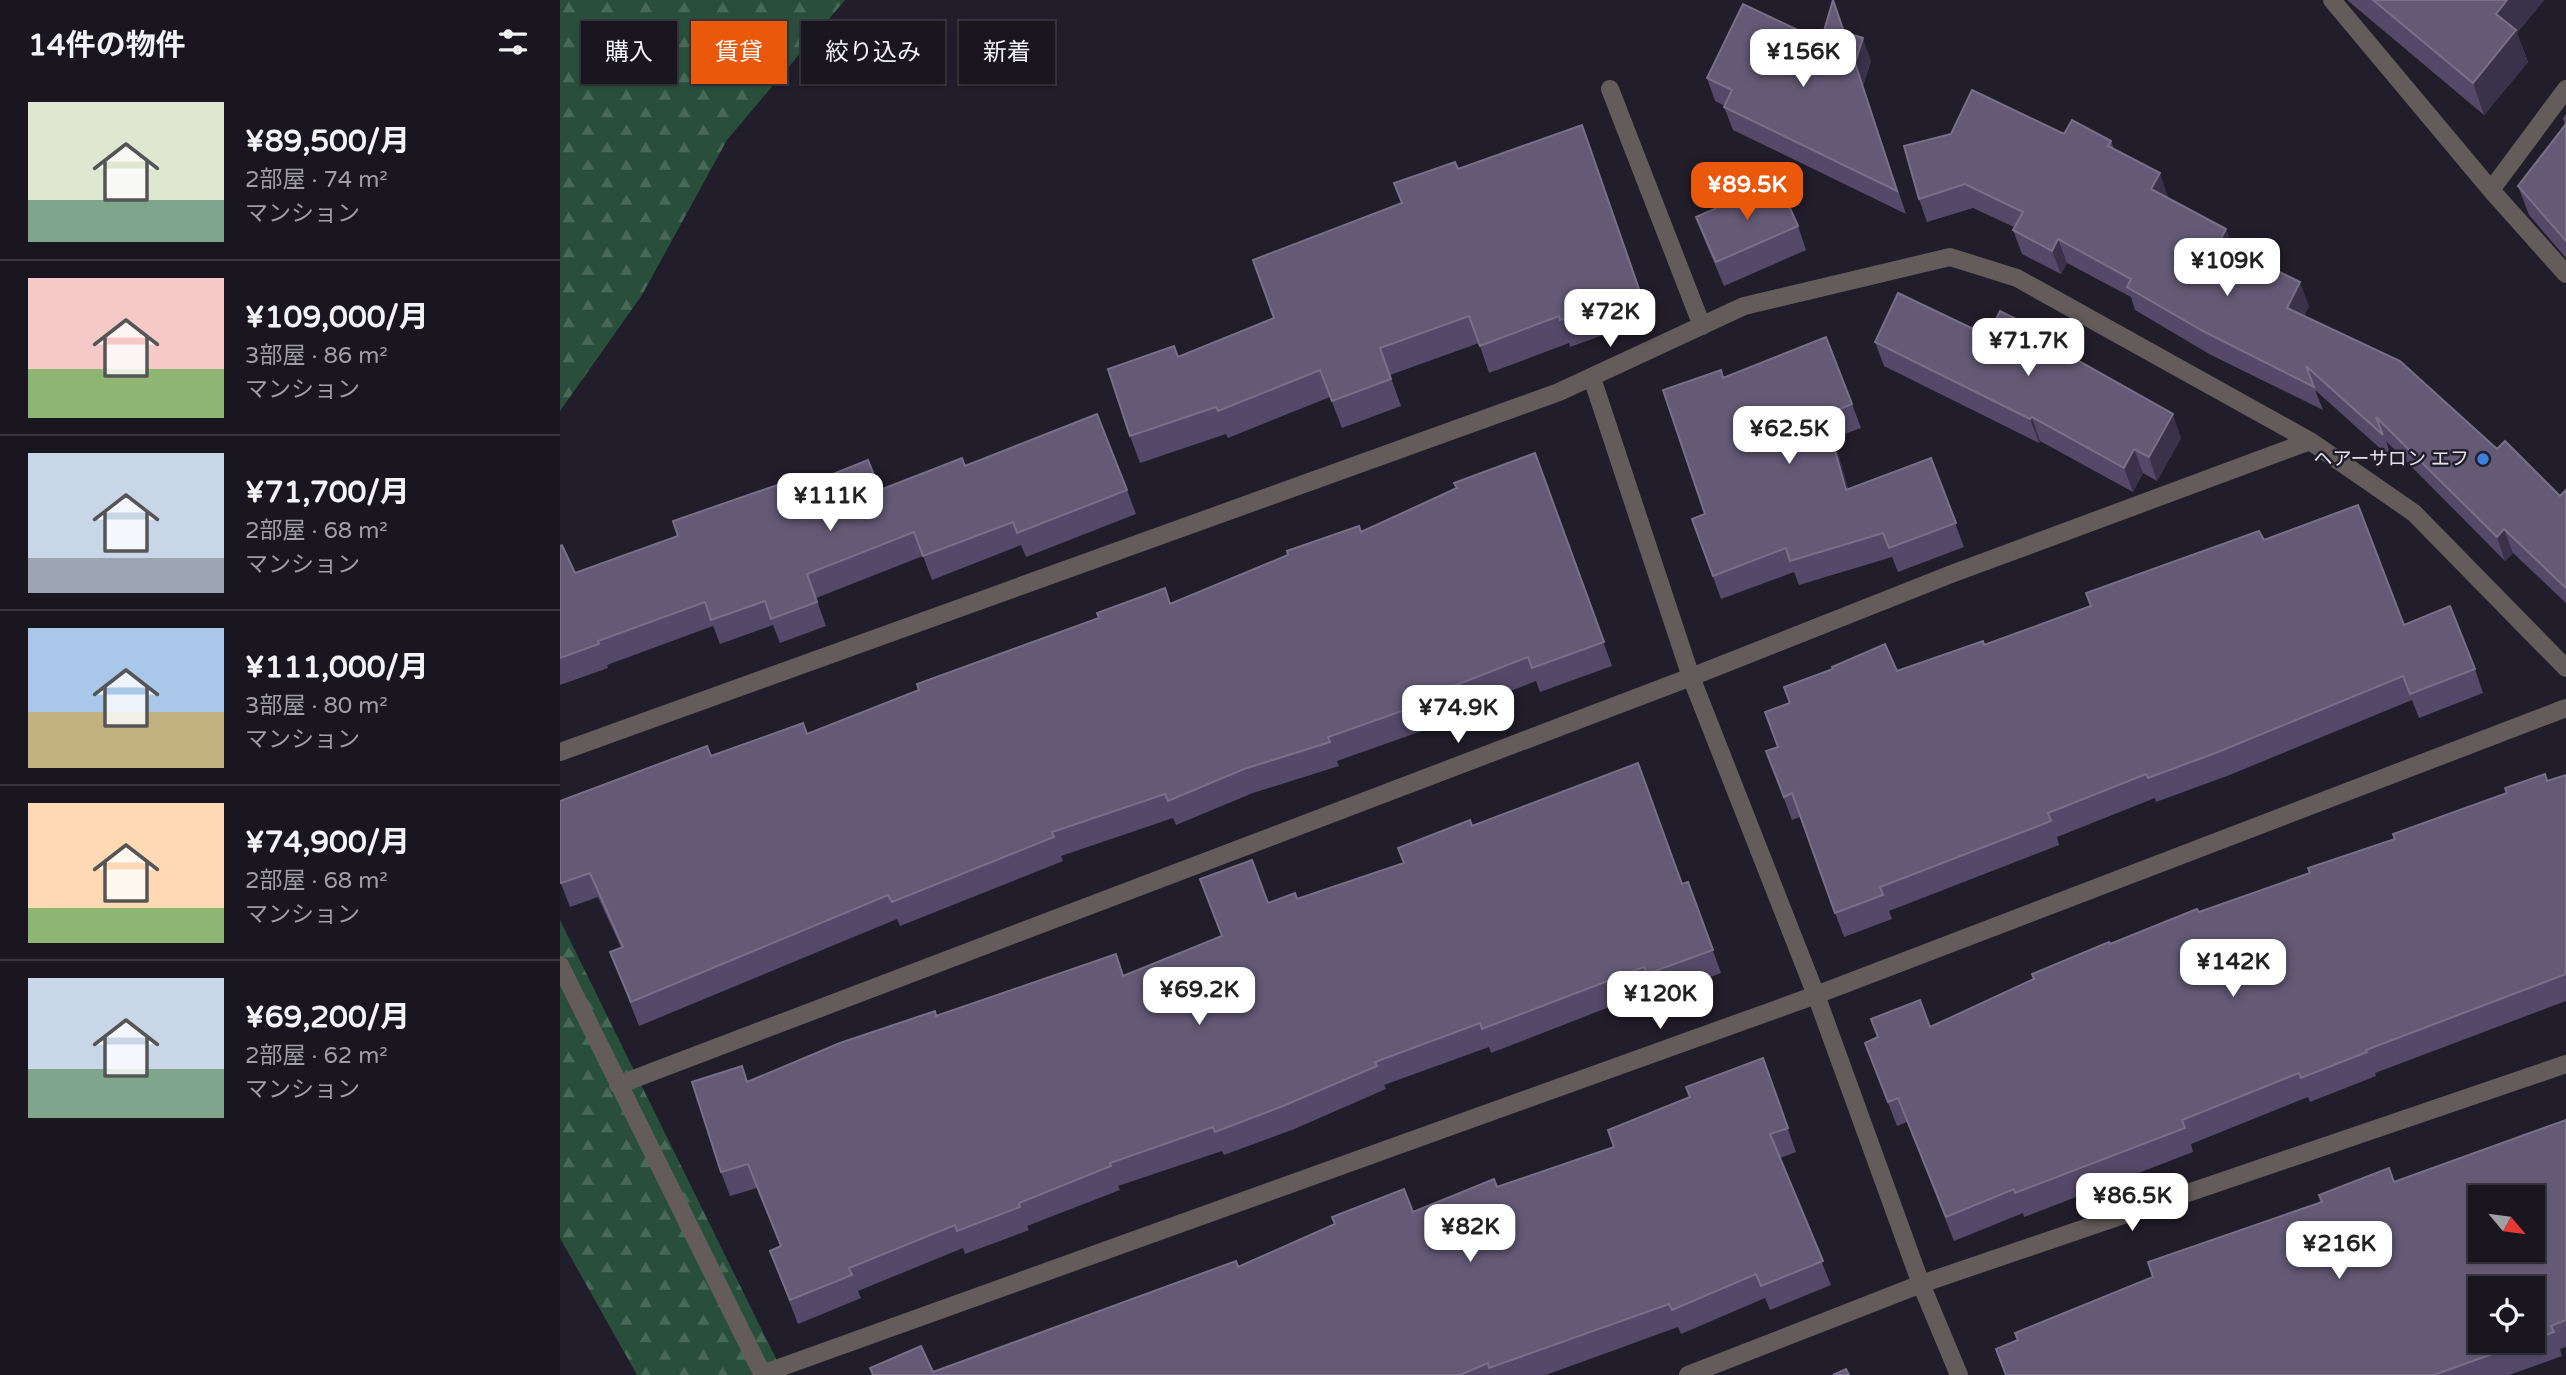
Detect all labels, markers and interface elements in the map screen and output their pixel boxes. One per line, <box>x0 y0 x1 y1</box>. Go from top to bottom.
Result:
chip: 購入 <box>581 21 677 84</box>
chip: 賃貸 <box>691 21 787 84</box>
chip: 絞り込み <box>801 21 945 84</box>
chip: 新着 <box>959 21 1055 84</box>
icon: filters <box>494 23 532 61</box>
text: 14件の物件 <box>28 27 186 64</box>
pin: ¥156K <box>1754 29 1852 89</box>
text: ¥156K <box>1766 38 1840 66</box>
text: ¥89,500/月 <box>245 123 410 160</box>
icon: home <box>84 130 168 214</box>
pin: ¥89.5K <box>1690 162 1804 222</box>
text: 2部屋 · 74 m² <box>245 166 388 194</box>
text: ¥89.5K <box>1707 171 1787 199</box>
text: マンション <box>245 200 360 228</box>
pin: ¥109K <box>2178 238 2276 298</box>
text: ¥109K <box>2190 247 2264 275</box>
pin: ¥72K <box>1569 290 1651 349</box>
text: ¥72K <box>1580 298 1640 326</box>
text: ¥109,000/月 <box>245 299 429 336</box>
icon: home <box>84 306 168 390</box>
pin: ¥71.7K <box>1971 318 2085 378</box>
text: ¥71.7K <box>1988 327 2068 355</box>
text: 3部屋 · 86 m² <box>245 342 388 370</box>
text: マンション <box>245 376 360 404</box>
pin: ¥62.5K <box>1732 406 1846 466</box>
text: ¥62.5K <box>1749 415 1829 443</box>
place label: ヘアーサロン エフ <box>2314 448 2469 470</box>
marker: ヘアーサロン エフ <box>2475 451 2491 467</box>
text: ¥71,700/月 <box>245 474 410 511</box>
pin: ¥111K <box>781 474 879 533</box>
icon: home <box>84 481 168 565</box>
text: ¥111K <box>793 482 867 510</box>
text: 2部屋 · 68 m² <box>245 517 388 545</box>
text: マンション <box>245 551 360 579</box>
text: ¥111,000/月 <box>245 649 429 686</box>
icon: home <box>84 656 168 740</box>
pin: ¥74.9K <box>1401 686 1515 745</box>
text: 3部屋 · 80 m² <box>245 692 388 720</box>
text: ¥74.9K <box>1418 694 1498 722</box>
text: マンション <box>245 726 360 754</box>
text: ¥74,900/月 <box>245 824 410 861</box>
icon: home <box>84 831 168 915</box>
text: 2部屋 · 68 m² <box>245 867 388 895</box>
text: マンション <box>245 901 360 929</box>
pin: ¥142K <box>2184 940 2282 999</box>
text: ¥142K <box>2196 948 2270 976</box>
pin: ¥69.2K <box>1142 968 1256 1027</box>
pin: ¥120K <box>1611 972 1709 1031</box>
text: ¥69.2K <box>1159 976 1239 1004</box>
text: ¥120K <box>1623 980 1697 1008</box>
text: ¥69,200/月 <box>245 999 410 1036</box>
icon: home <box>84 1006 168 1090</box>
text: 2部屋 · 62 m² <box>245 1042 388 1070</box>
text: マンション <box>245 1076 360 1104</box>
pin: ¥86.5K <box>2075 1174 2189 1233</box>
text: ¥86.5K <box>2092 1182 2172 1210</box>
north arrow <box>2468 1185 2544 1262</box>
map controls <box>2468 1185 2545 1353</box>
pin: ¥82K <box>1429 1204 1511 1264</box>
text: ¥82K <box>1440 1213 1500 1241</box>
pin: ¥216K <box>2290 1222 2388 1281</box>
text: ¥216K <box>2302 1230 2376 1258</box>
button: locate <box>2468 1276 2545 1353</box>

